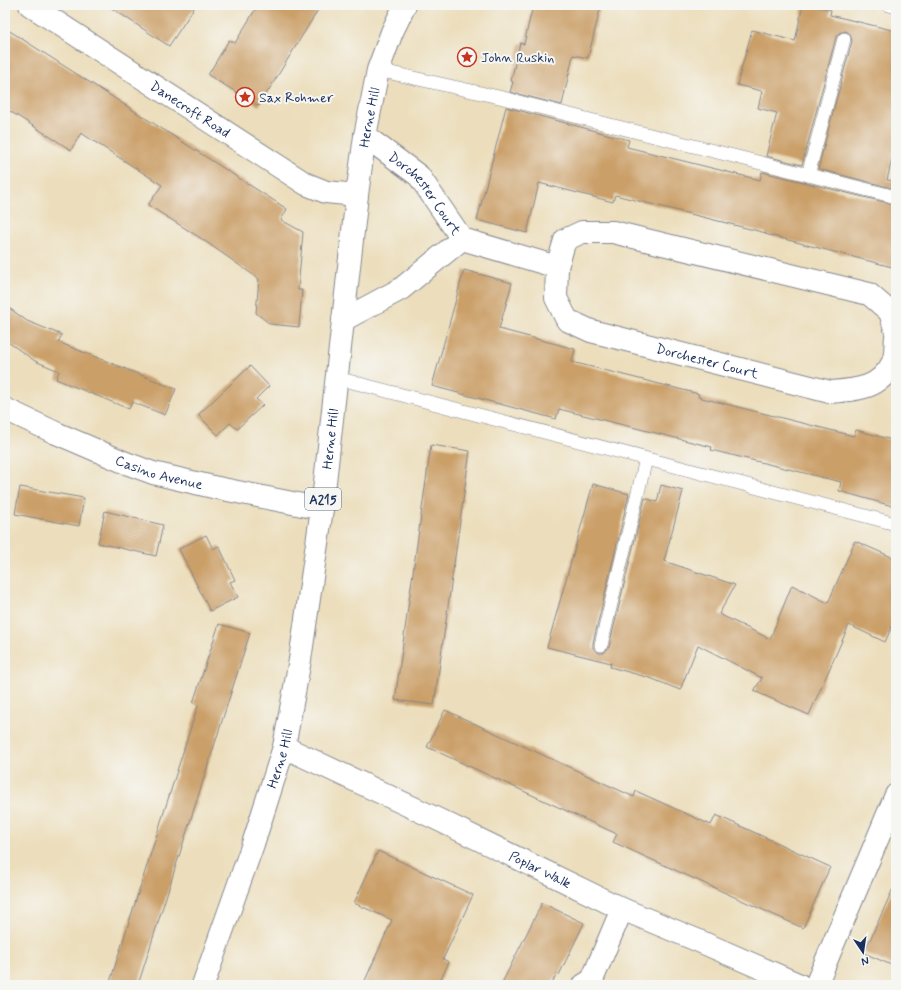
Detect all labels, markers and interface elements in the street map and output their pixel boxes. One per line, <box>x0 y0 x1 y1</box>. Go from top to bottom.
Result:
place icon: John Ruskin <box>456 46 478 68</box>
place label: John Ruskin <box>481 49 554 67</box>
street label: Danecroft Road <box>146 77 233 142</box>
place icon: Sax Rohmer <box>234 86 256 108</box>
street label: Herne Hill <box>356 86 384 149</box>
place label: Sax Rohmer <box>259 89 334 107</box>
street label: Dorchester Court <box>384 148 465 240</box>
street label: Dorchester Court <box>654 340 761 384</box>
street label: Herne Hill <box>318 408 343 470</box>
street label: Casino Avenue <box>112 451 204 494</box>
road number: A215 <box>305 488 341 510</box>
street label: Herne Hill <box>263 728 297 791</box>
street label: Poplar Walk <box>506 847 574 893</box>
north arrow <box>843 932 883 972</box>
text: N <box>860 953 870 968</box>

